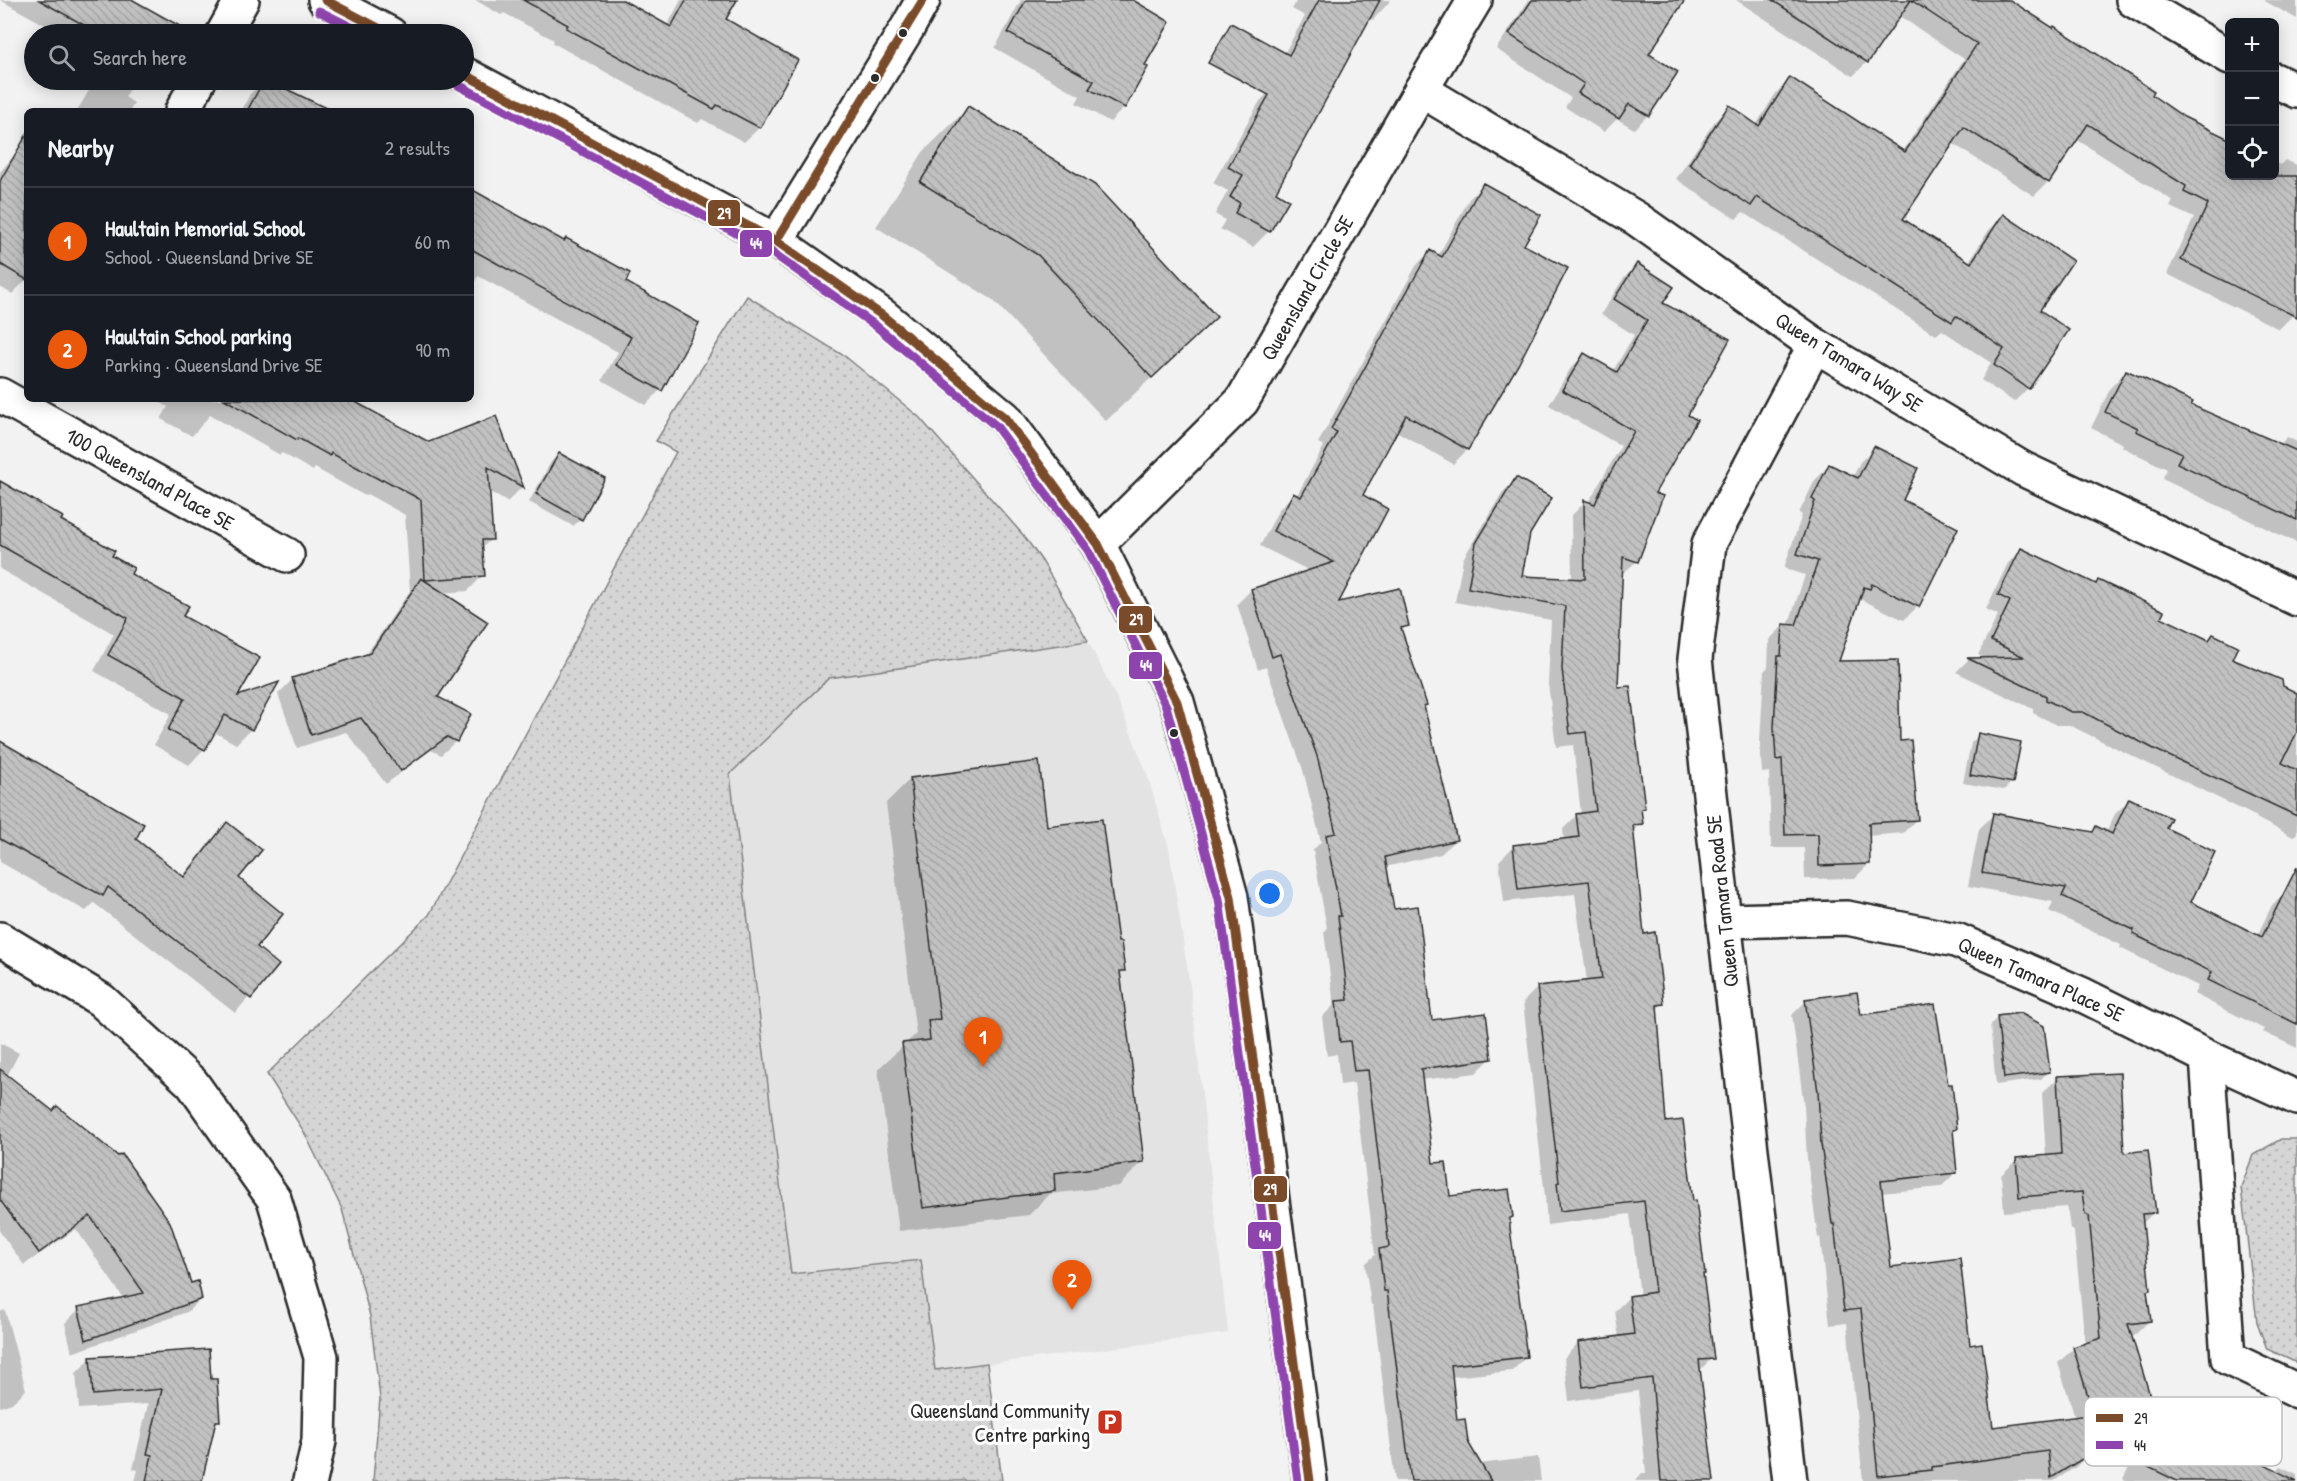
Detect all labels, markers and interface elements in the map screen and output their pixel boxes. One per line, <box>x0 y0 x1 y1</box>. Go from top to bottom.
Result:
map controls <box>2225 18 2279 180</box>
button: + <box>2225 18 2279 72</box>
search box <box>24 24 474 90</box>
unlabelled marker <box>897 27 909 39</box>
icon: search <box>45 41 78 74</box>
text: Search here <box>93 42 187 72</box>
unlabelled marker <box>869 72 881 84</box>
button: − <box>2225 72 2279 126</box>
button: locate <box>2225 126 2279 180</box>
text: Nearby <box>48 130 114 165</box>
text: 2 results <box>385 134 450 161</box>
line badge: 29 <box>707 199 741 227</box>
text: 29 <box>717 202 731 224</box>
street label: Queensland Circle SE <box>1254 210 1360 366</box>
text: Haultain Memorial School <box>105 213 305 243</box>
text: 1 <box>64 228 71 255</box>
text: 60 m <box>415 228 450 255</box>
line badge: 44 <box>739 229 773 258</box>
text: 44 <box>750 232 762 254</box>
text: School · Queensland Drive SE <box>105 243 314 270</box>
street label: Queen Tamara Way SE <box>1770 305 1928 419</box>
text: Haultain School parking <box>105 321 292 351</box>
text: 2 <box>63 336 72 363</box>
text: 90 m <box>416 336 450 363</box>
text: Parking · Queensland Drive SE <box>105 351 323 378</box>
street label: 100 Queensland Place SE <box>61 421 239 537</box>
line badge: 29 <box>1118 605 1153 634</box>
text: 29 <box>1129 608 1143 630</box>
line badge: 44 <box>1128 651 1163 680</box>
text: 44 <box>1140 654 1152 676</box>
unlabelled marker <box>1168 727 1180 739</box>
street label: Queen Tamara Road SE <box>1699 813 1745 989</box>
your location <box>1255 879 1284 908</box>
street label: Queen Tamara Place SE <box>1953 929 2129 1029</box>
pin: 1 <box>964 1018 1002 1067</box>
line badge: 29 <box>1253 1175 1288 1203</box>
text: 29 <box>1263 1178 1277 1200</box>
line badge: 44 <box>1247 1221 1282 1250</box>
text: 44 <box>1259 1224 1271 1246</box>
pin: 2 <box>1052 1260 1092 1310</box>
place label: Queensland Community Centre parking <box>910 1396 1090 1449</box>
legend <box>2084 1397 2282 1466</box>
parking icon: Queensland Community Centre parking <box>1095 1407 1125 1437</box>
text: 29 <box>2134 1407 2147 1429</box>
text: 44 <box>2134 1434 2146 1456</box>

